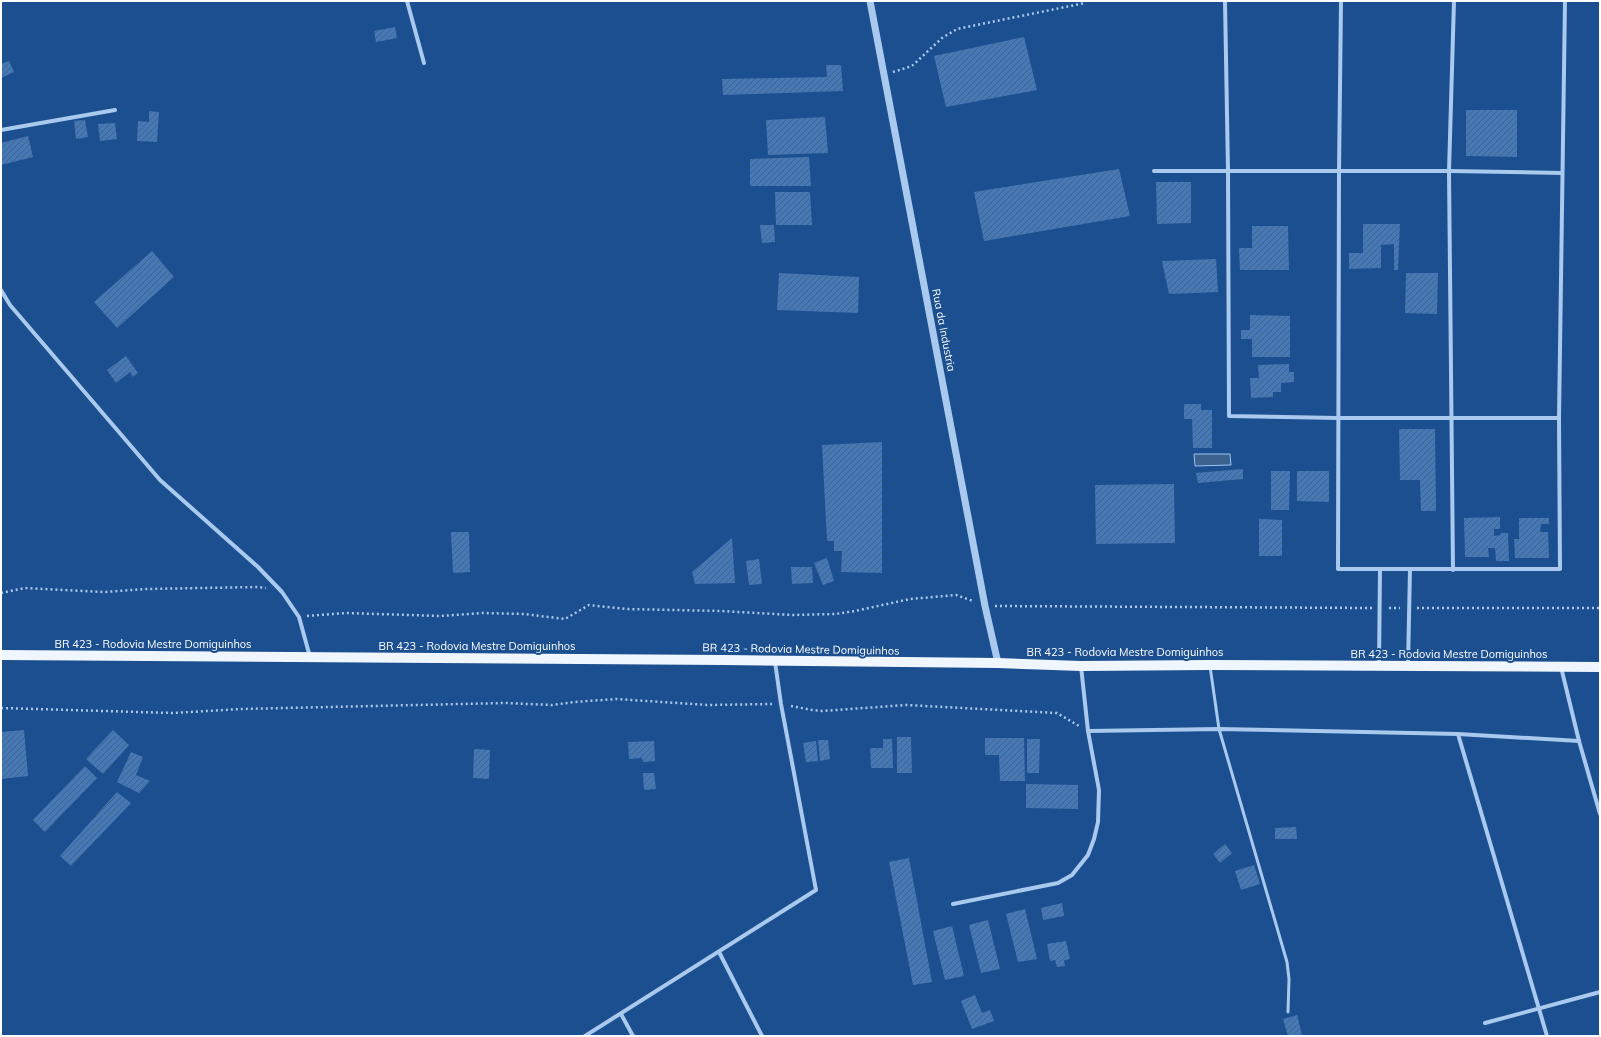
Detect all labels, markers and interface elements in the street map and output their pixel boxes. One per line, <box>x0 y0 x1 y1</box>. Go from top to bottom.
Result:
street label: Rua da Industria <box>929 287 959 373</box>
street label: BR 423 - Rodovia Mestre Domiguinhos <box>54 637 252 651</box>
street label: BR 423 - Rodovia Mestre Domiguinhos <box>378 639 576 653</box>
street label: BR 423 - Rodovia Mestre Domiguinhos <box>702 640 900 658</box>
street label: BR 423 - Rodovia Mestre Domiguinhos <box>1026 645 1224 659</box>
street label: BR 423 - Rodovia Mestre Domiguinhos <box>1350 647 1548 661</box>

